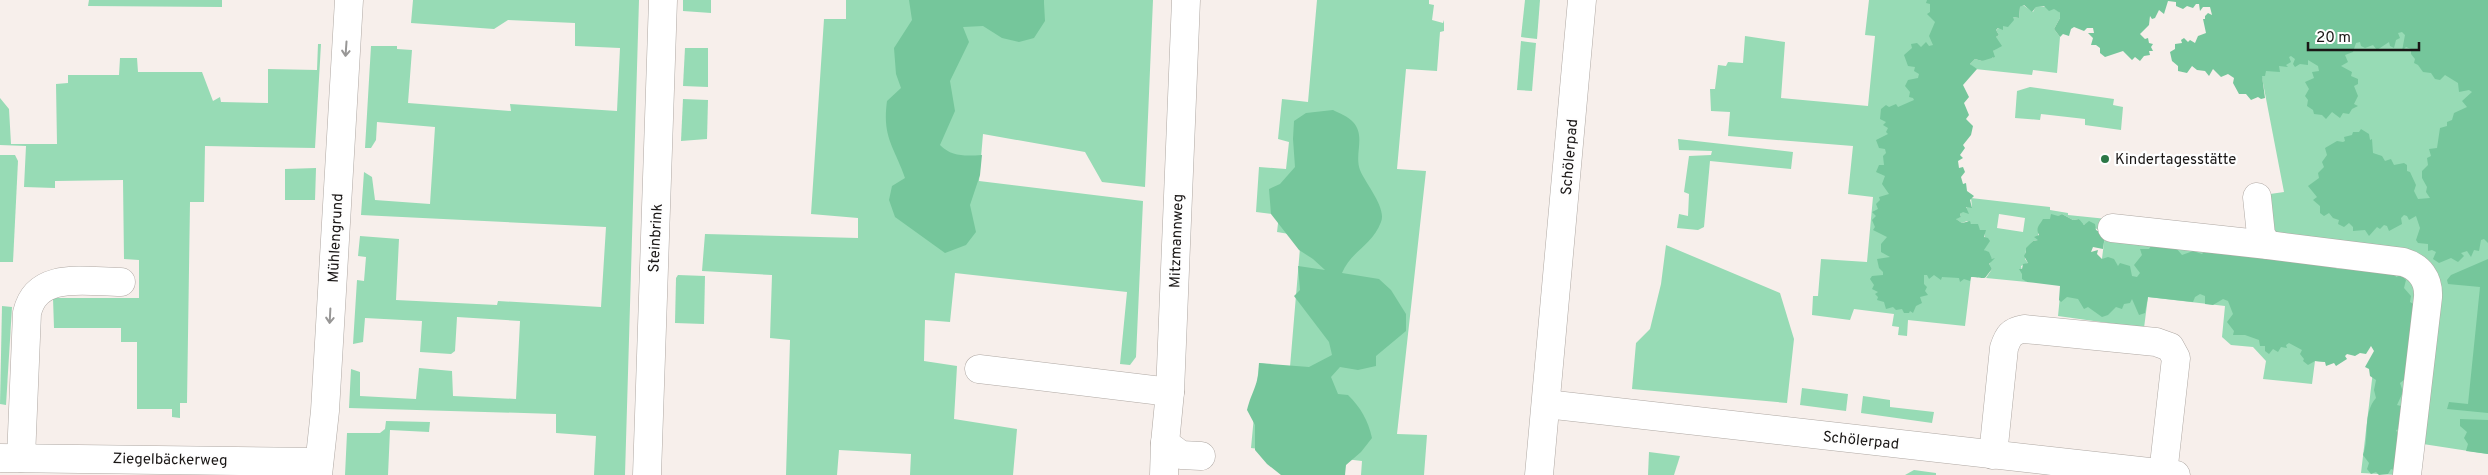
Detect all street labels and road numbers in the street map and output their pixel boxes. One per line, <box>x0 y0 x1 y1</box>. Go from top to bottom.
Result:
street label: Schölerpad <box>1558 118 1583 196</box>
street label: Mühlengrund <box>325 193 348 283</box>
street label: Mitzmannweg <box>1166 194 1189 288</box>
street label: Steinbrink <box>645 203 668 273</box>
street label: Schölerpad <box>1822 428 1900 455</box>
street label: Ziegelbäckerweg <box>112 450 228 471</box>

